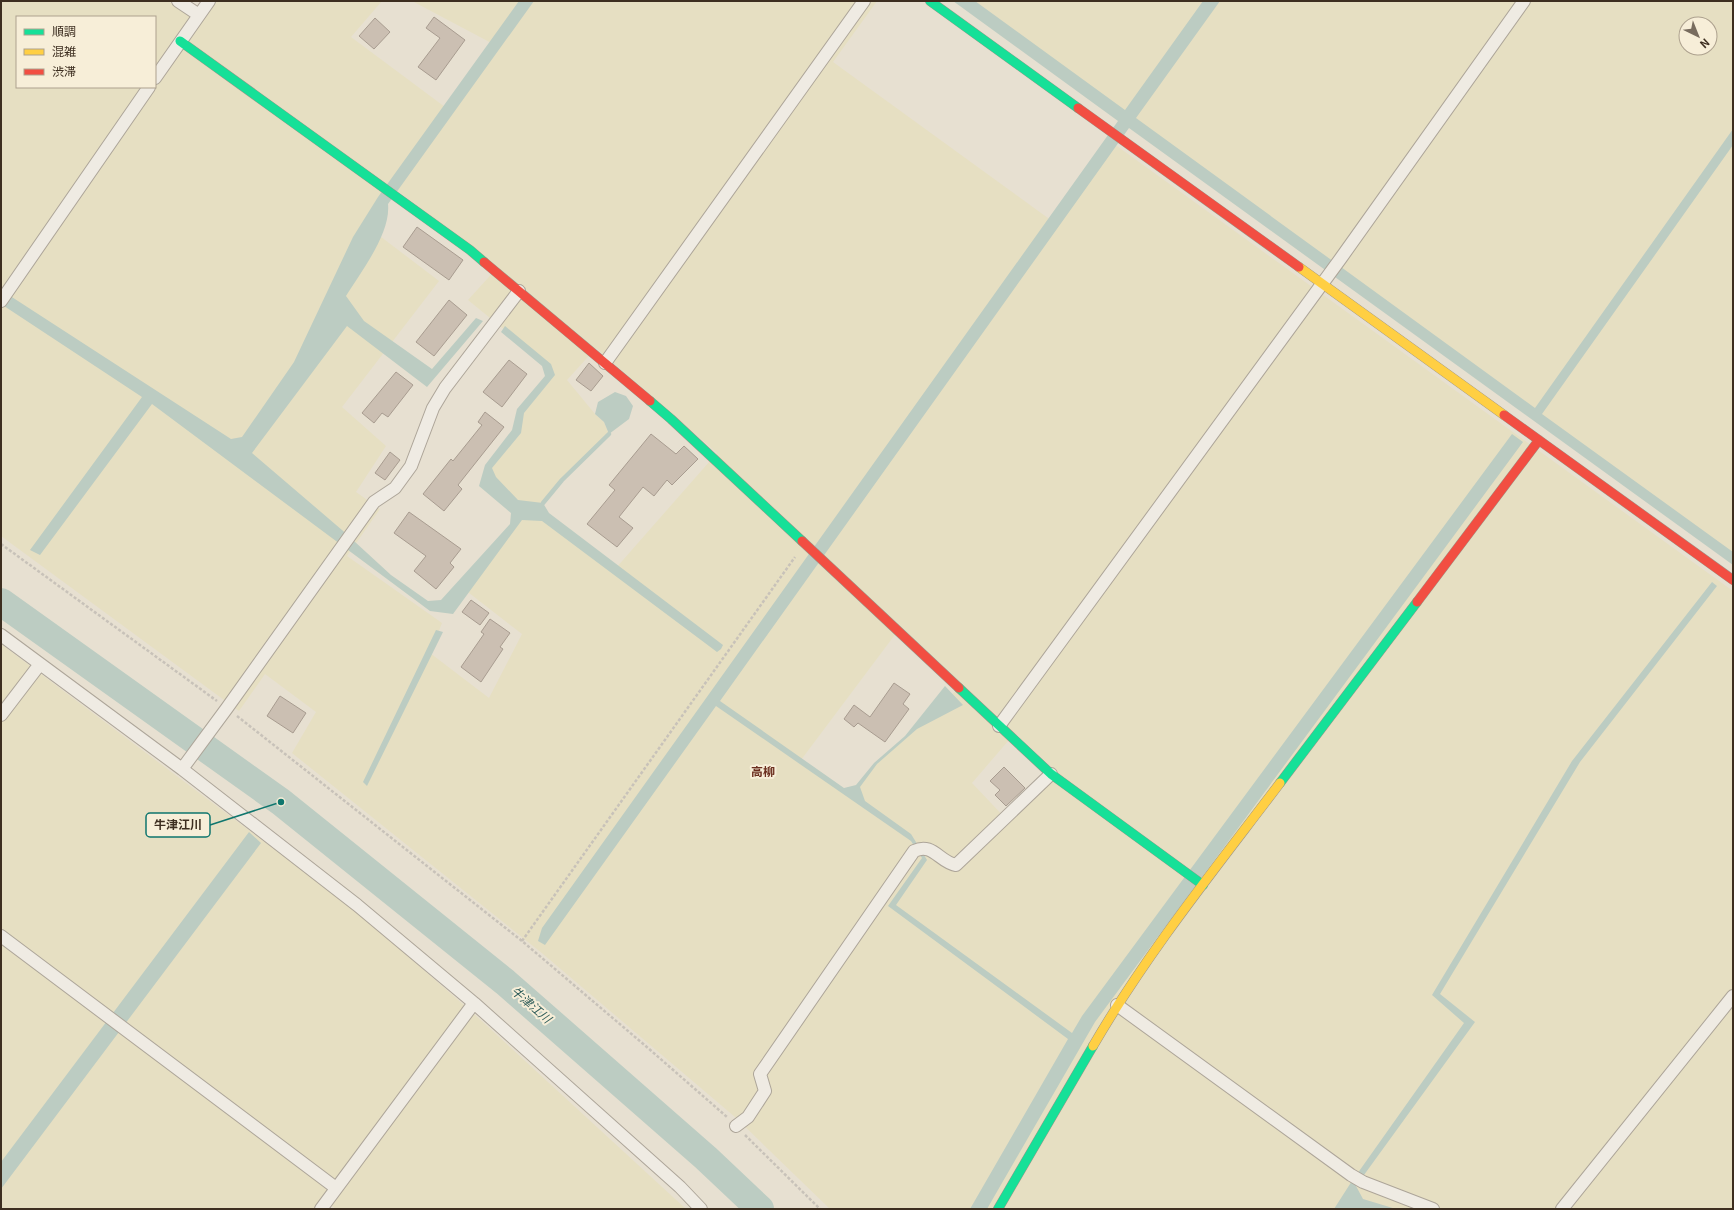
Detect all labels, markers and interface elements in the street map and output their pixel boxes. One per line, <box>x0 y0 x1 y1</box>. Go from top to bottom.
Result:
legend <box>16 16 156 88</box>
north arrow <box>1678 16 1718 56</box>
text: 順調 <box>52 22 76 39</box>
text: N <box>1697 35 1714 53</box>
text: 混雑 <box>52 42 76 59</box>
text: 渋滞 <box>52 62 76 79</box>
district label: 高柳 <box>751 762 775 779</box>
callout: 牛津江川 <box>146 813 210 837</box>
text: 牛津江川 <box>154 815 202 832</box>
water label: 牛津江川 <box>508 982 557 1027</box>

